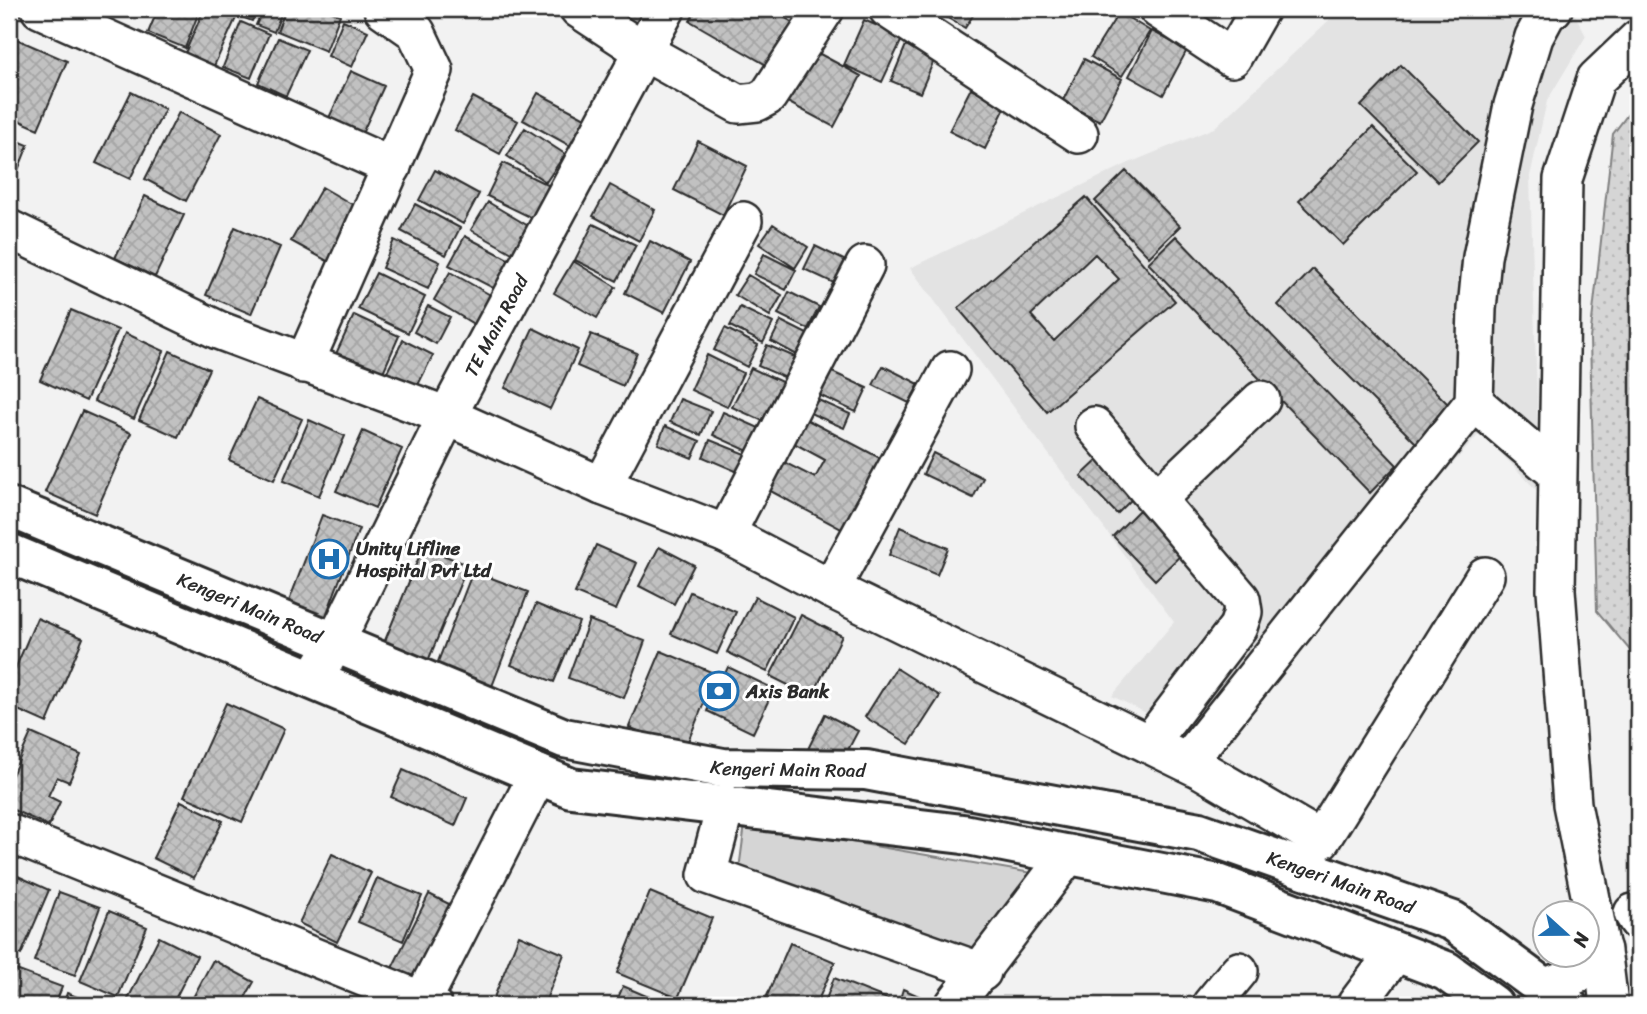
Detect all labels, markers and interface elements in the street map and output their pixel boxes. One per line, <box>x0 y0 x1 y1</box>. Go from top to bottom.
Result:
street label: TE Main Road <box>455 267 538 383</box>
place label: Unity Lifline Hospital Pvt Ltd <box>355 532 493 587</box>
hospital icon: Unity Lifline Hospital Pvt Ltd <box>308 538 350 580</box>
street label: Kengeri Main Road <box>172 563 329 653</box>
bank icon: Axis Bank <box>698 670 740 712</box>
place label: Axis Bank <box>745 675 830 708</box>
street label: Kengeri Main Road <box>708 750 867 787</box>
street label: Kengeri Main Road <box>1262 841 1420 924</box>
north arrow <box>1532 898 1602 968</box>
text: N <box>1563 927 1600 953</box>

